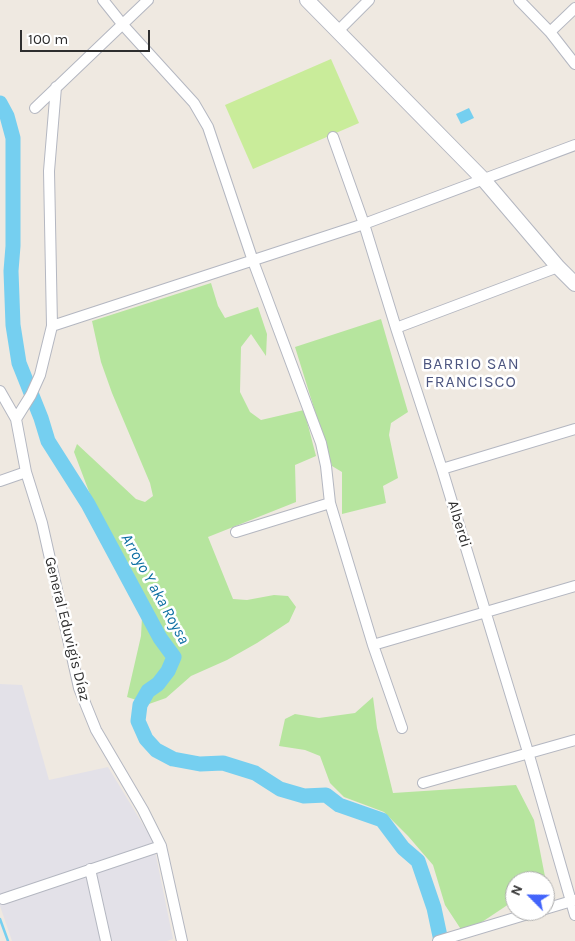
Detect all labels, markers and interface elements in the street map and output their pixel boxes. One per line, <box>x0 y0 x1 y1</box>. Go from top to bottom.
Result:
scale bar <box>22 20 152 52</box>
text: 100 m <box>28 30 68 48</box>
district label: BARRIO SAN FRANCISCO <box>421 354 521 392</box>
street label: Alberdi <box>443 498 475 550</box>
water label: Arroyo Y aka Roysa <box>117 530 193 648</box>
street label: General Eduvigis Díaz <box>40 555 94 703</box>
north arrow <box>505 871 555 921</box>
text: N <box>507 882 526 898</box>

